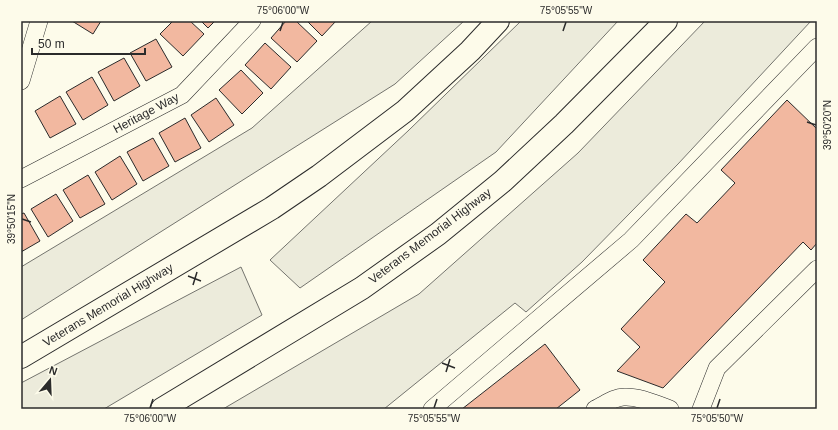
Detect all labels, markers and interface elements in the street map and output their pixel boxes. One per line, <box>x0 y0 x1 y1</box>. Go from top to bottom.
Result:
text: 75°06'00"W <box>257 5 310 16</box>
text: 75°05'55"W <box>540 5 593 16</box>
scale bar <box>32 30 145 56</box>
text: 50 m <box>38 37 65 51</box>
street label: Heritage Way <box>111 90 181 136</box>
text: 39°50'20"N <box>822 100 833 150</box>
street label: Veterans Memorial Highway <box>366 185 494 287</box>
text: 39°50'15"N <box>6 194 17 244</box>
street label: Veterans Memorial Highway <box>40 261 176 349</box>
north arrow <box>30 360 70 400</box>
text: N <box>48 364 59 378</box>
text: 75°06'00"W <box>124 413 177 424</box>
text: 75°05'55"W <box>408 413 461 424</box>
text: 75°05'50"W <box>691 413 744 424</box>

